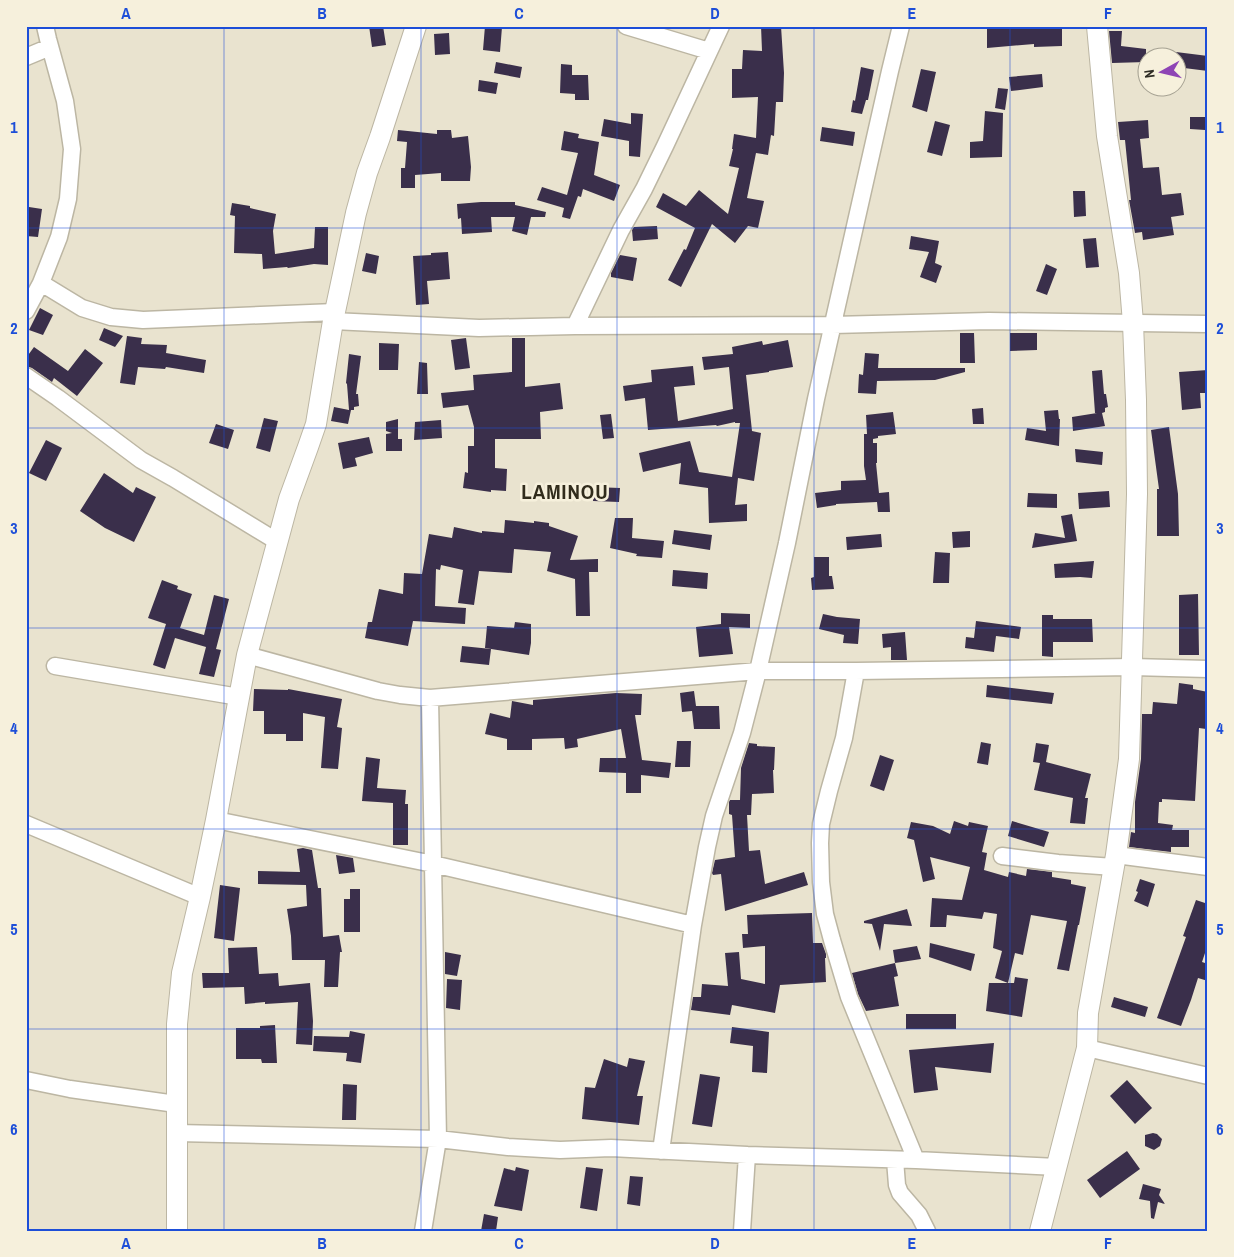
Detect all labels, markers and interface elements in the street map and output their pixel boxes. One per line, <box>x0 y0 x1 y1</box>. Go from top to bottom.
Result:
text: A <box>121 2 131 24</box>
text: B <box>317 2 327 24</box>
text: C <box>514 2 524 24</box>
text: D <box>710 2 720 24</box>
text: E <box>908 2 917 24</box>
text: F <box>1104 2 1112 24</box>
north arrow <box>1136 48 1186 98</box>
text: N <box>1140 68 1159 79</box>
text: 1 <box>10 116 18 138</box>
text: 1 <box>1216 116 1224 138</box>
text: 2 <box>10 317 18 339</box>
text: 2 <box>1216 317 1224 339</box>
district label: LAMINOU <box>521 477 609 506</box>
text: 3 <box>10 517 18 539</box>
text: 3 <box>1216 517 1224 539</box>
text: 4 <box>10 717 18 739</box>
text: 4 <box>1216 717 1224 739</box>
text: 5 <box>10 918 18 940</box>
text: 5 <box>1216 918 1224 940</box>
text: 6 <box>10 1118 18 1140</box>
text: 6 <box>1216 1118 1224 1140</box>
text: A <box>121 1232 131 1254</box>
text: B <box>317 1232 327 1254</box>
text: C <box>514 1232 524 1254</box>
text: D <box>710 1232 720 1254</box>
text: E <box>908 1232 917 1254</box>
text: F <box>1104 1232 1112 1254</box>

